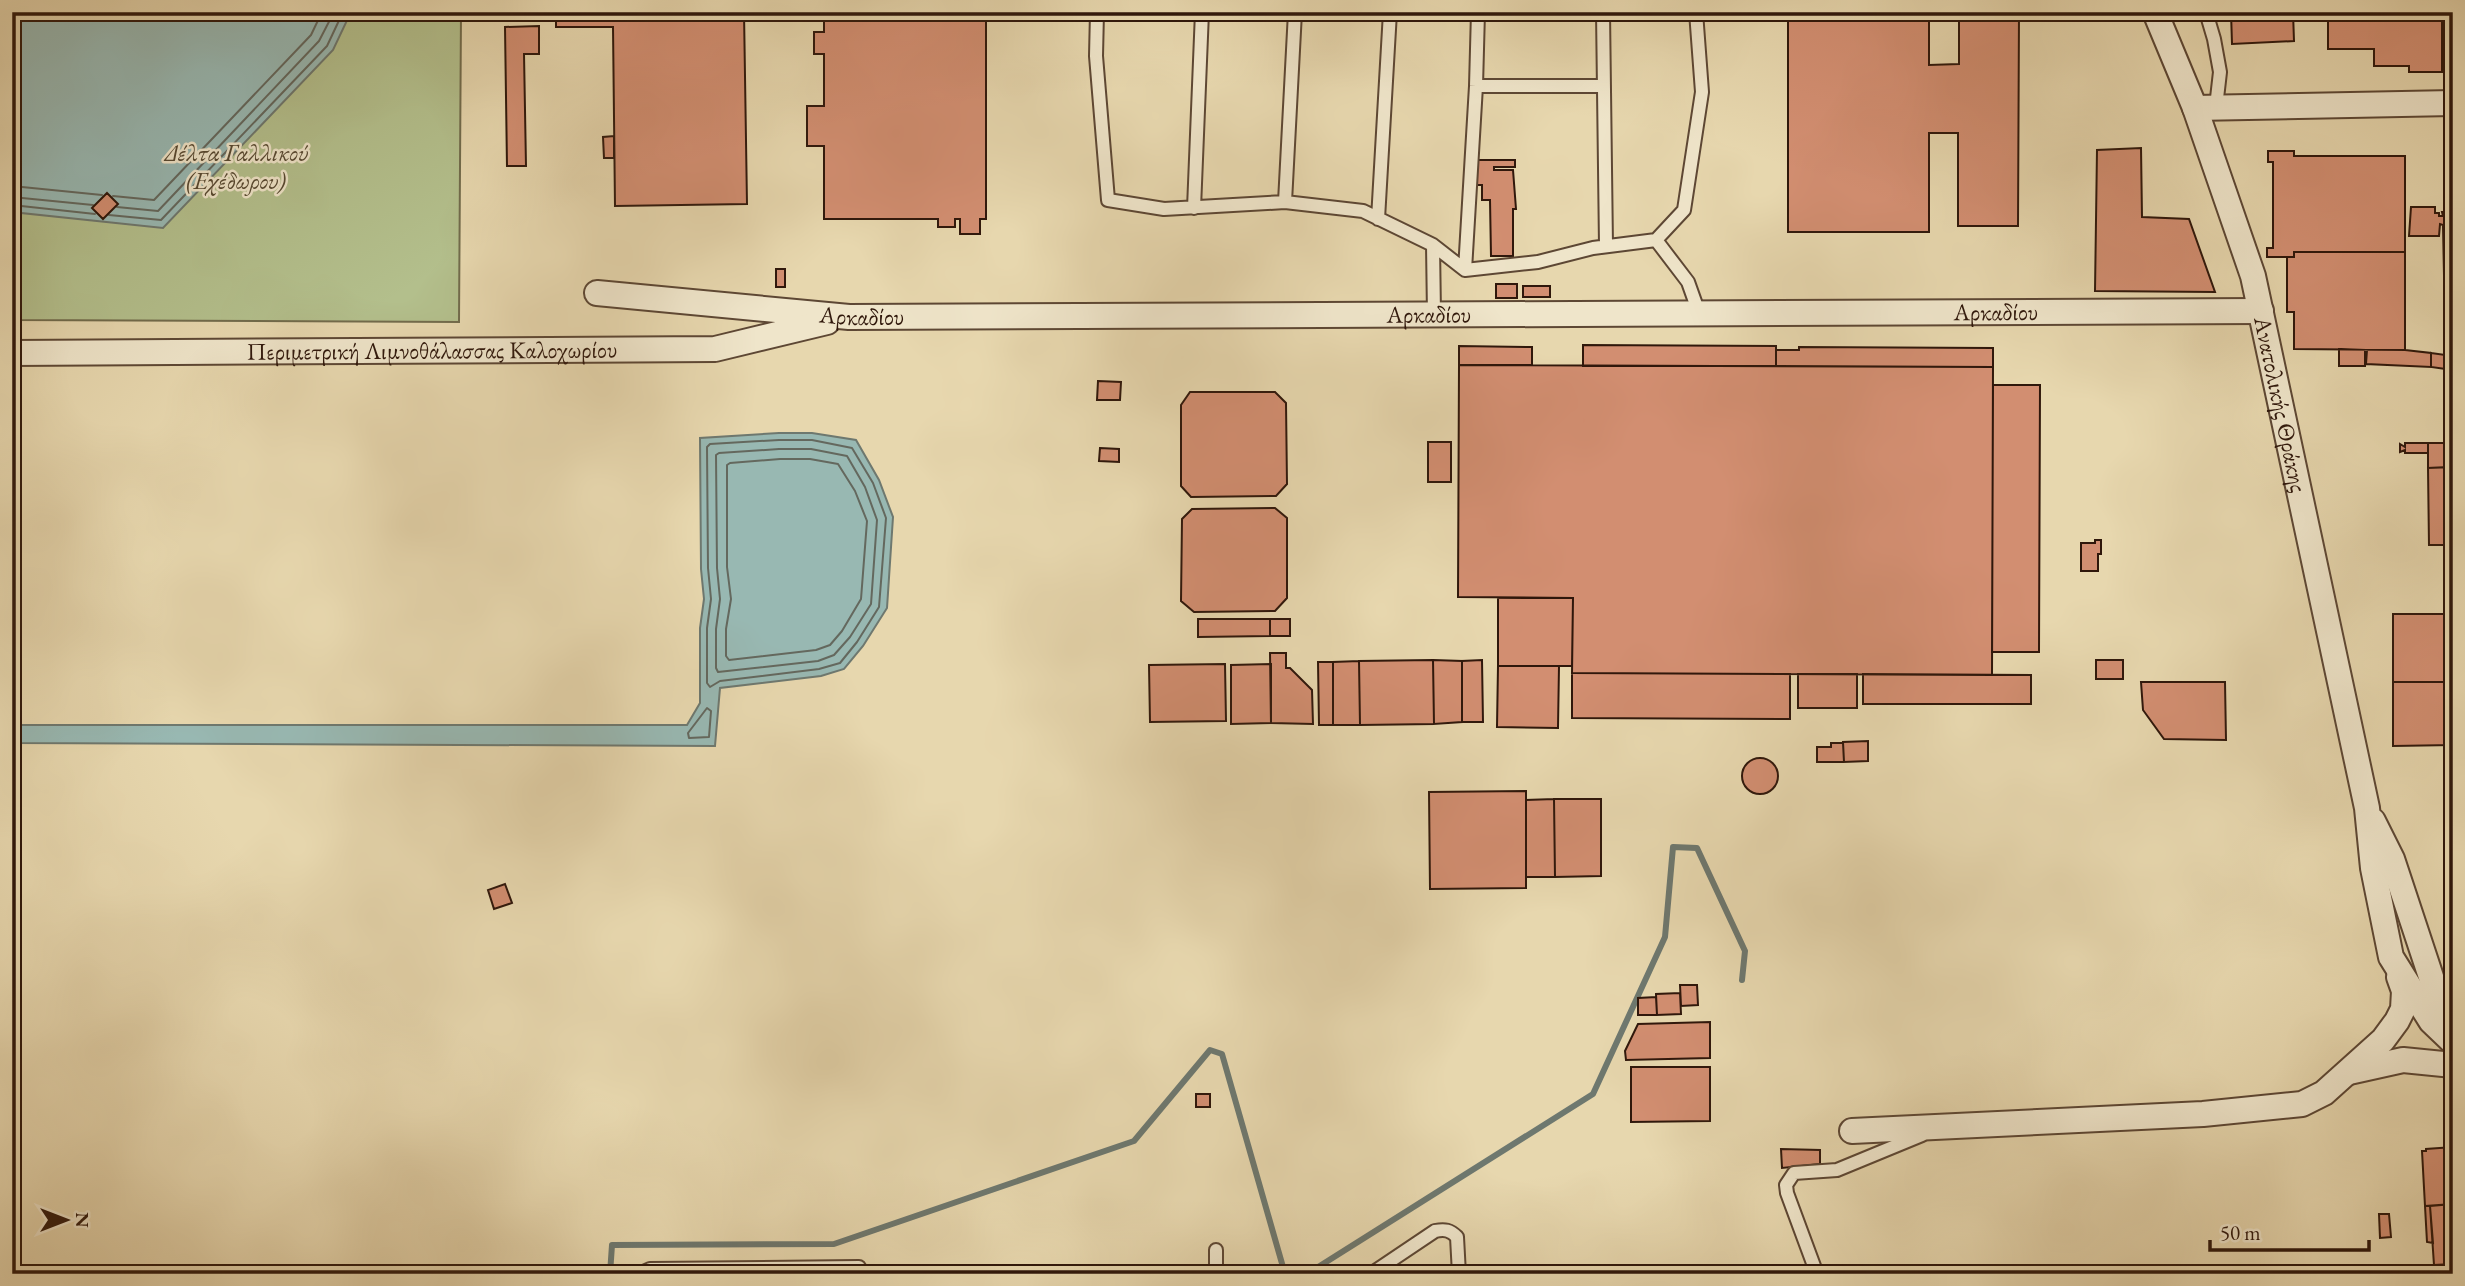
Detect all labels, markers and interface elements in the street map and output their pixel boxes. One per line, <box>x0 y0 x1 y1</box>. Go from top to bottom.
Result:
park label: Δέλτα Γαλλικού (Εχέδωρου) <box>163 137 309 196</box>
street label: Αρκαδίου <box>1952 296 2038 327</box>
street label: Αρκαδίου <box>817 298 904 332</box>
street label: Αρκαδίου <box>1385 298 1471 330</box>
street label: Ανατολικής Θράκης <box>2247 312 2315 495</box>
street label: Περιμετρική Λιμνοθάλασσας Καλοχωρίου <box>247 334 617 367</box>
north arrow <box>32 1184 102 1254</box>
scale bar <box>2210 1209 2369 1253</box>
text: N <box>70 1212 95 1228</box>
text: 50 m <box>2220 1219 2261 1246</box>

